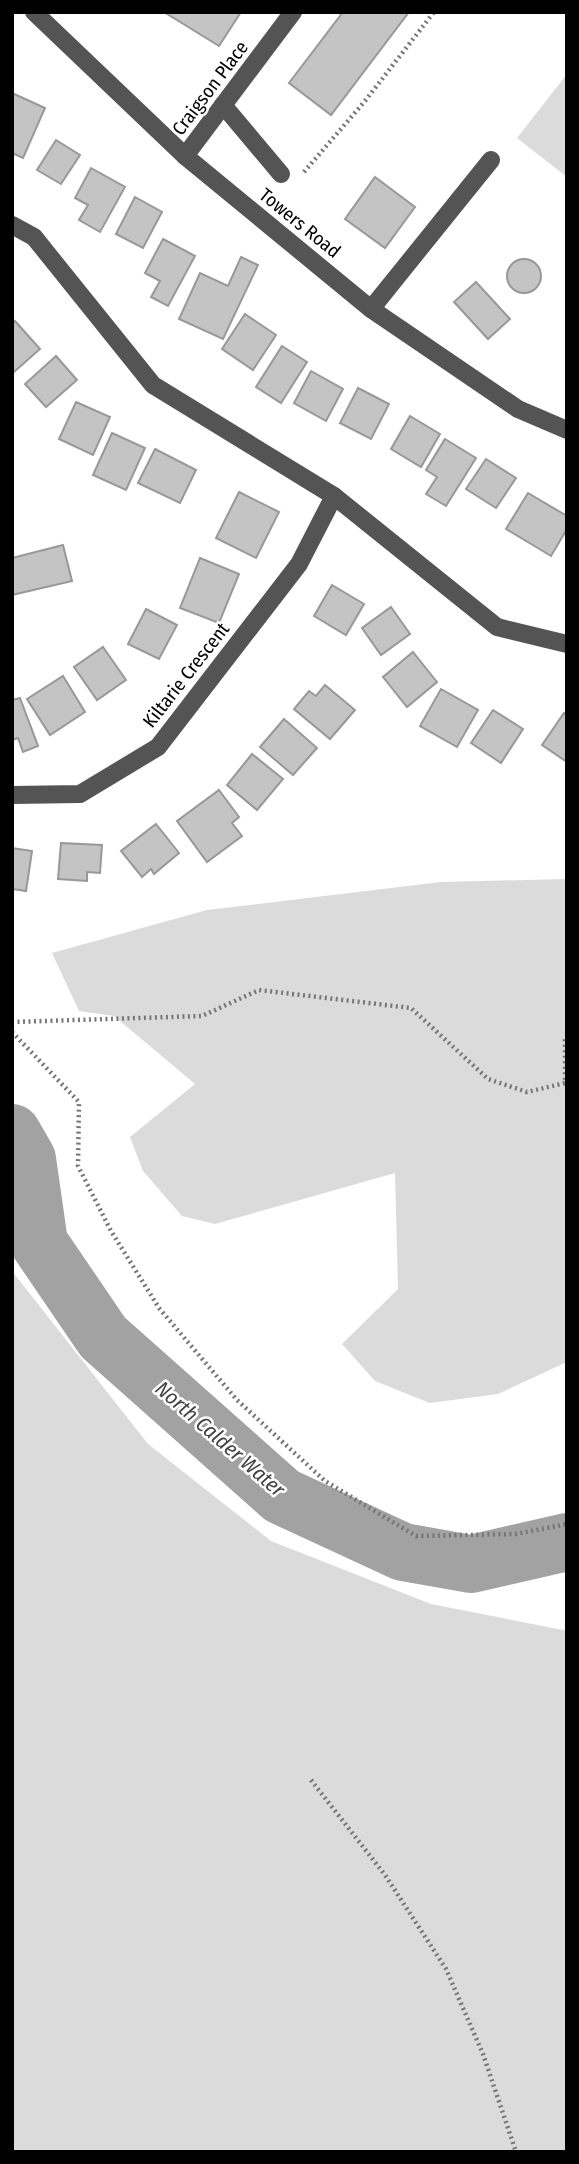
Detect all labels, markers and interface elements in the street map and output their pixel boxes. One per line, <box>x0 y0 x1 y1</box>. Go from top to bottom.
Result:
street label: Craigson Place <box>167 36 253 140</box>
street label: Towers Road <box>255 183 345 263</box>
street label: Kiltarie Crescent <box>138 617 235 732</box>
water label: North Calder Water <box>150 1376 291 1503</box>

